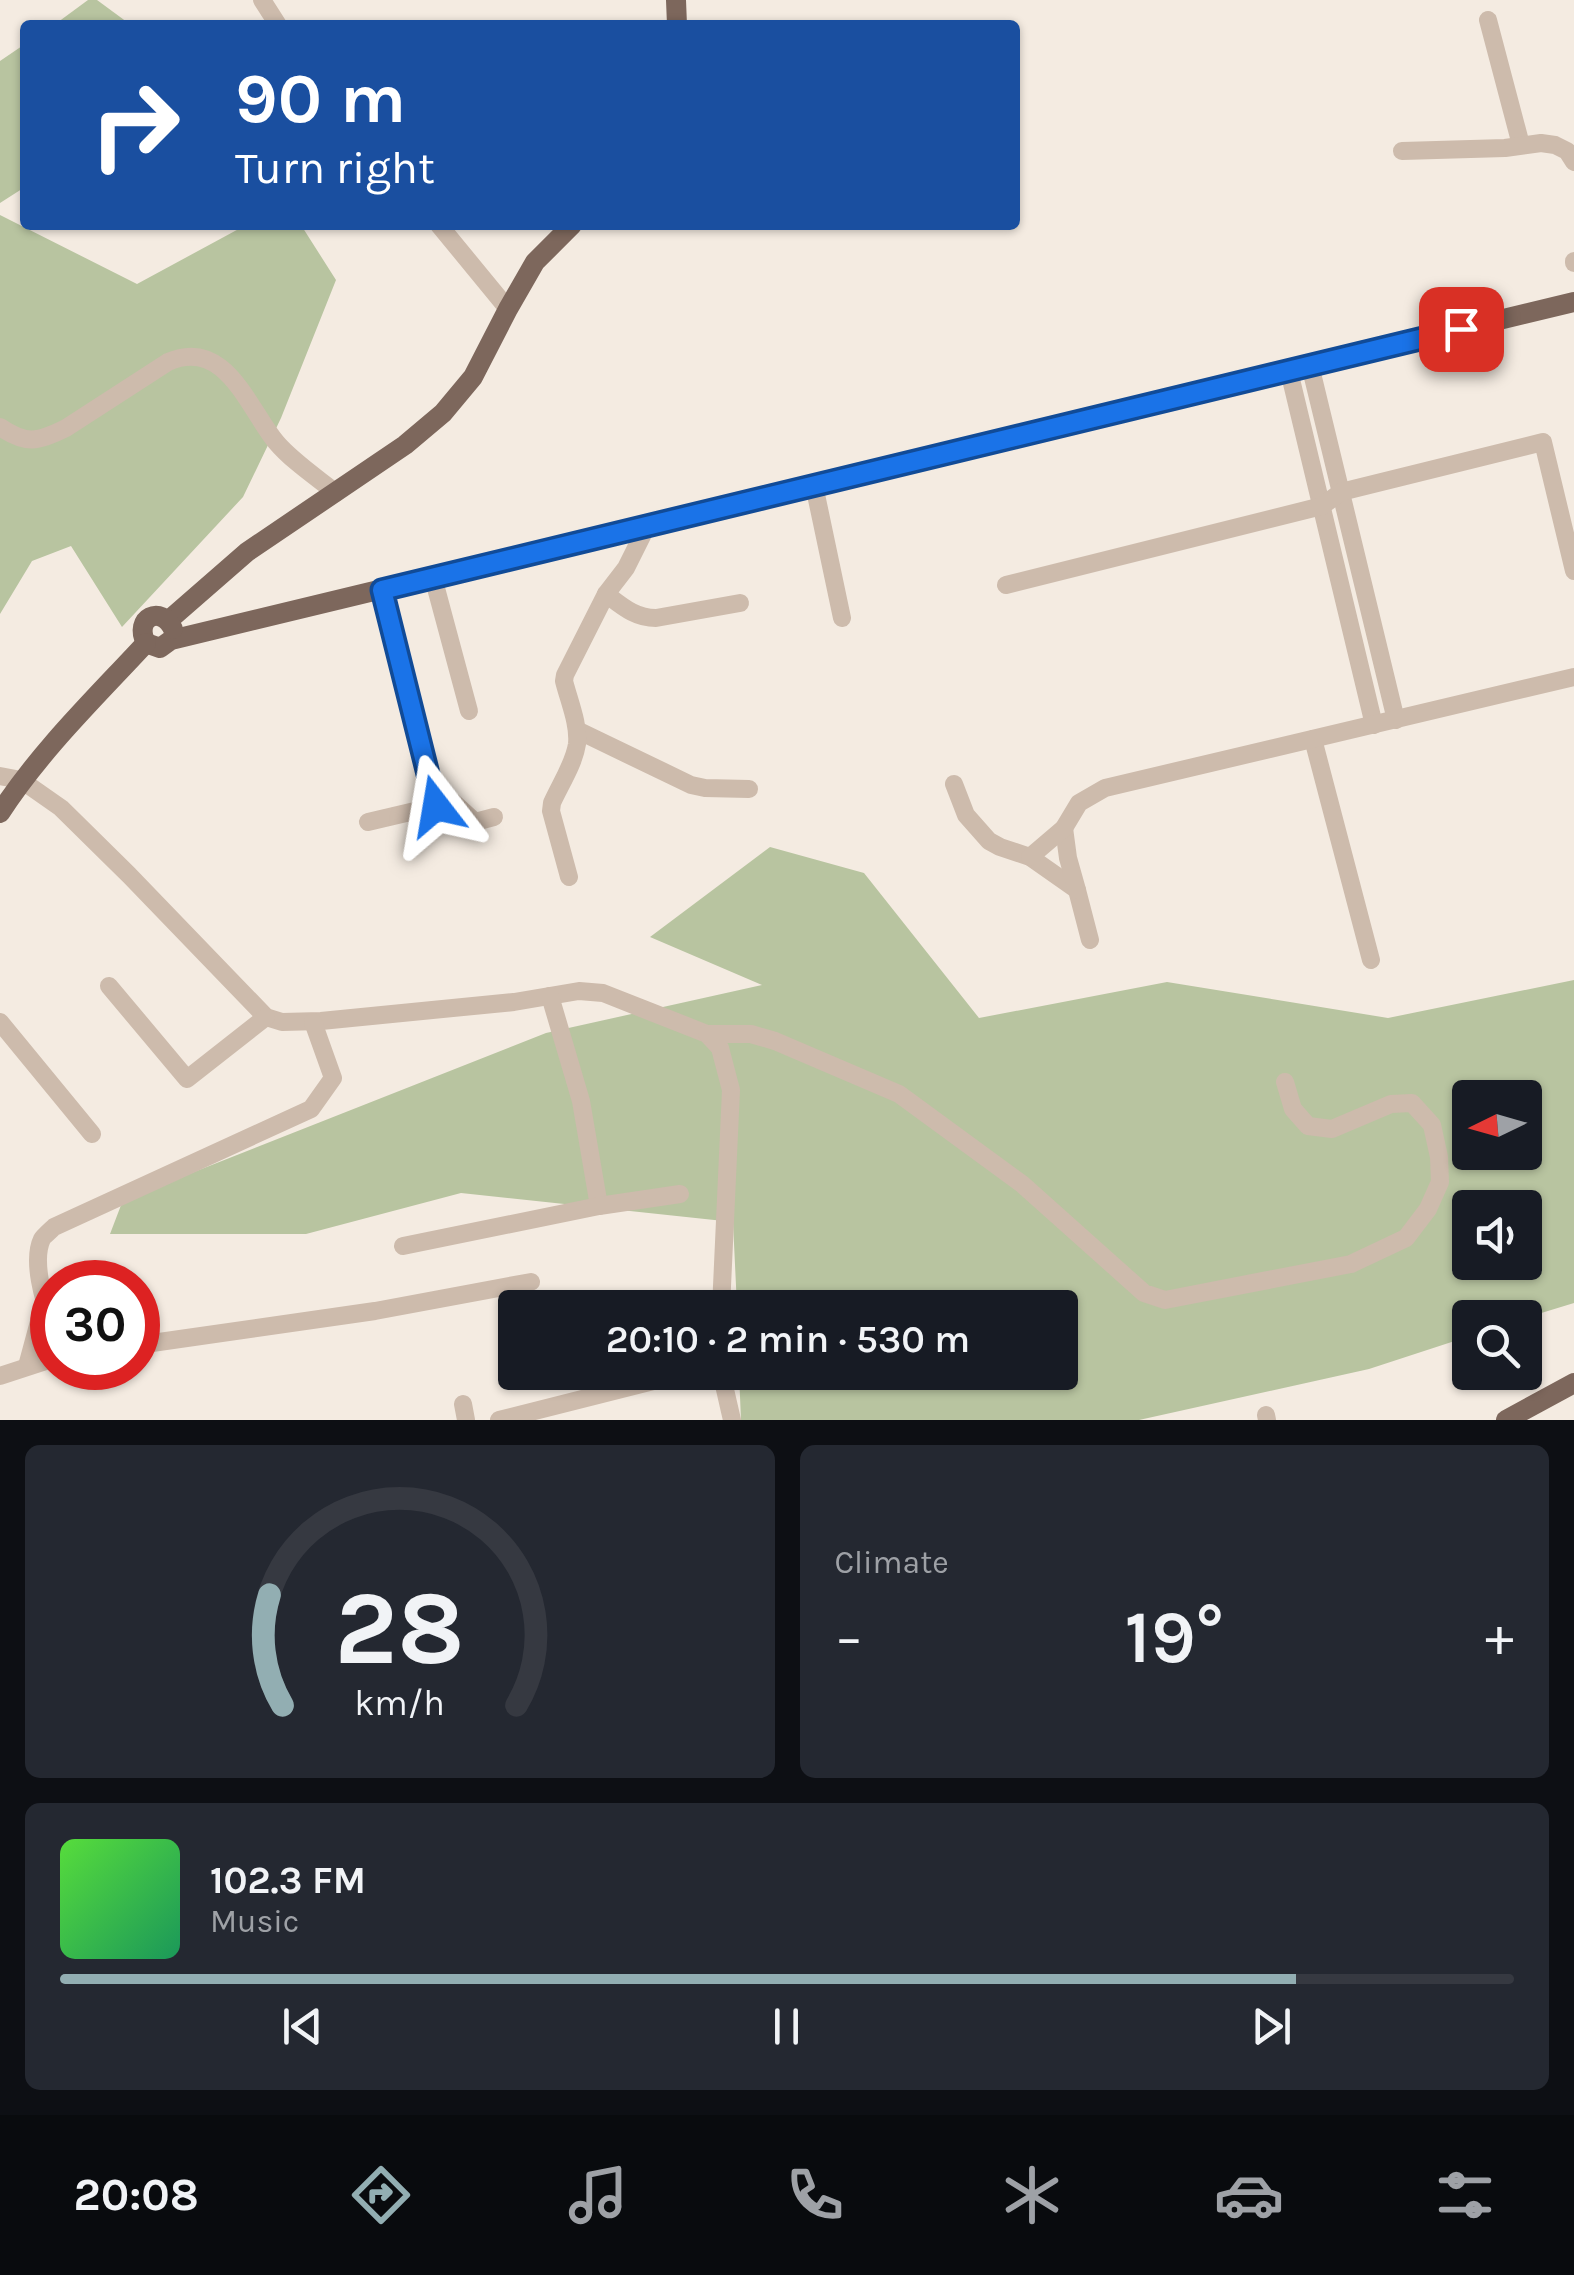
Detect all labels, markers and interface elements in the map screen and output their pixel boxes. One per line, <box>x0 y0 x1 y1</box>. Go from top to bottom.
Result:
text: 90 m <box>235 58 406 140</box>
icon: right <box>70 60 200 190</box>
text: Turn right <box>235 142 435 194</box>
pin <box>1419 287 1504 372</box>
icon: arrive <box>1434 302 1489 357</box>
position arrow <box>384 754 488 858</box>
north arrow <box>1452 1080 1542 1170</box>
map controls <box>1452 1080 1542 1390</box>
button: sound <box>1452 1190 1542 1280</box>
speed limit sign: 30 <box>30 1260 160 1390</box>
button: search <box>1452 1300 1542 1390</box>
text: 20:10 · 2 min · 530 m <box>606 1317 970 1362</box>
text: Climate <box>835 1544 949 1581</box>
text: 28 <box>335 1568 465 1689</box>
text: 19° <box>1125 1593 1224 1681</box>
text: − <box>835 1605 863 1669</box>
text: + <box>1485 1605 1514 1669</box>
text: km/h <box>354 1682 445 1724</box>
text: 102.3 FM <box>210 1858 366 1903</box>
text: Music <box>210 1903 299 1940</box>
icon: previous <box>275 1999 330 2054</box>
icon: pause <box>759 1999 814 2054</box>
icon: next <box>1244 1999 1299 2054</box>
icon: directions <box>346 2160 416 2230</box>
icon: music <box>563 2160 633 2230</box>
icon: phone <box>780 2160 850 2230</box>
icon: climate <box>997 2160 1067 2230</box>
icon: car <box>1214 2160 1284 2230</box>
icon: filters <box>1430 2160 1500 2230</box>
text: 20:08 <box>73 2169 199 2221</box>

